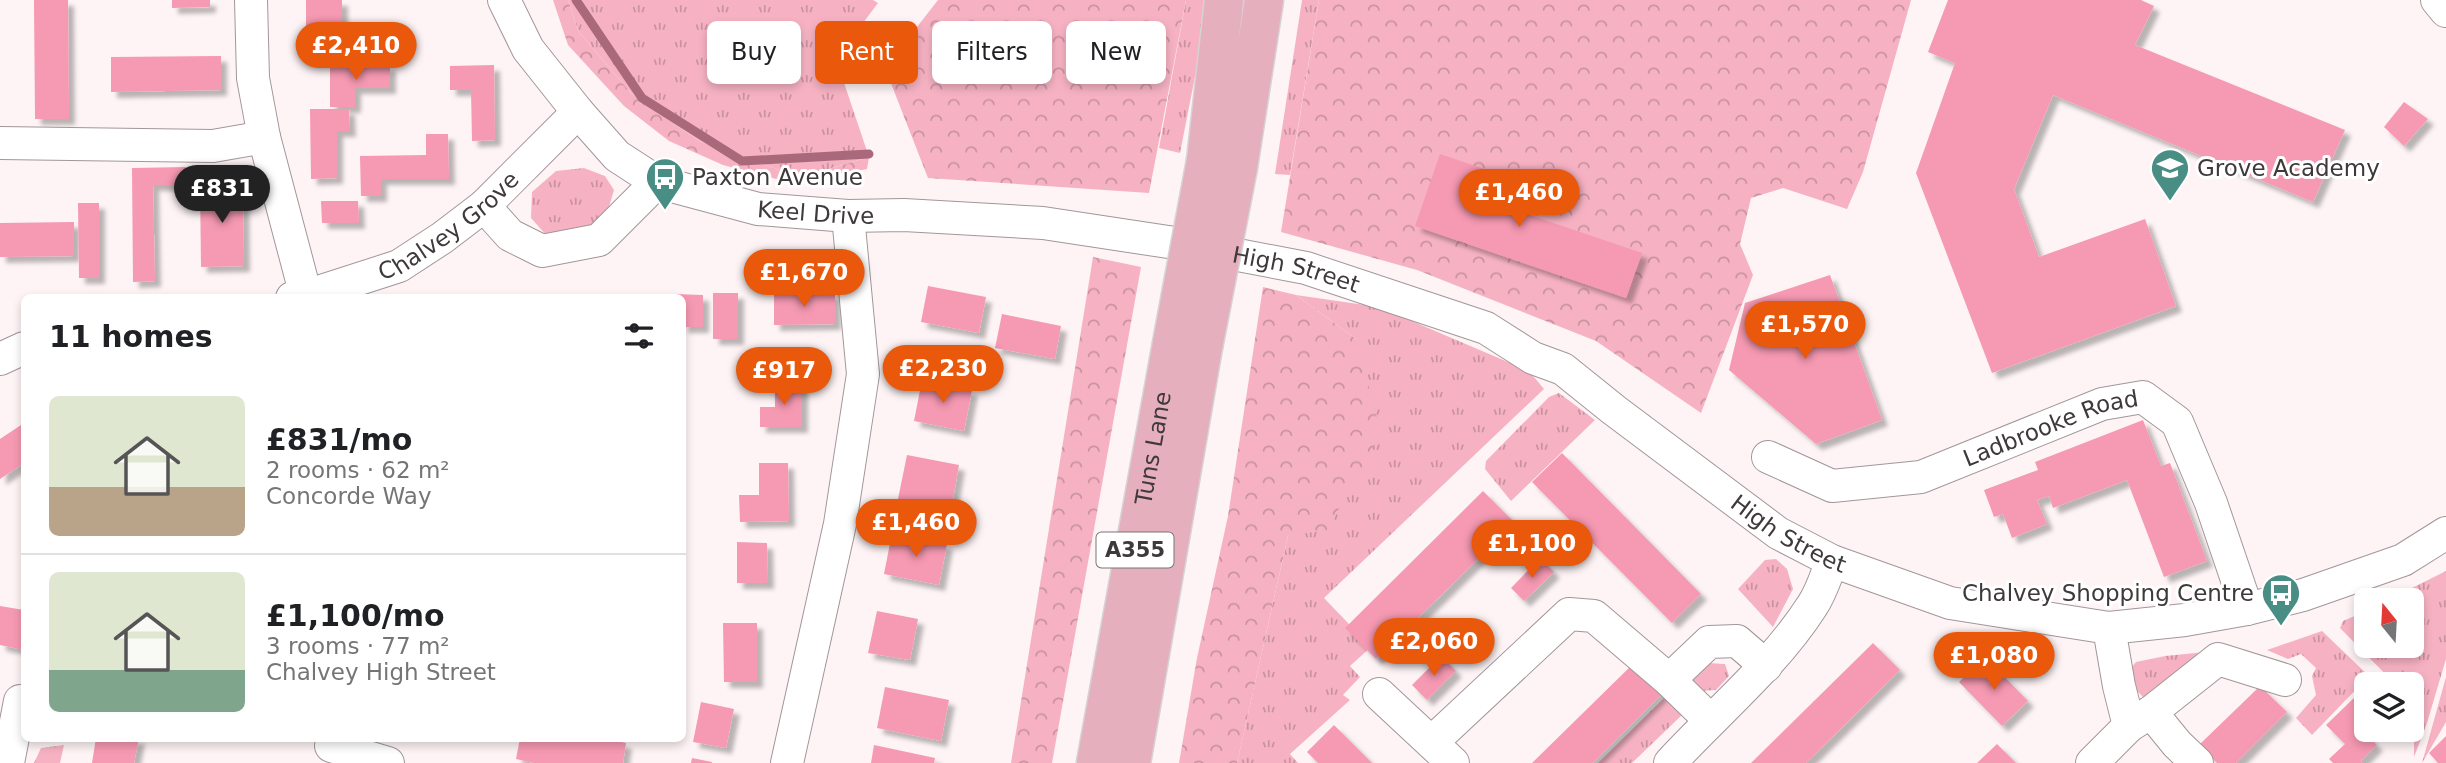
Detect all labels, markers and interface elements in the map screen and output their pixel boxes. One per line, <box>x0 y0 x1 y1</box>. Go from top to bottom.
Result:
chip: Buy <box>707 21 801 84</box>
chip: Rent <box>815 21 918 84</box>
chip: Filters <box>932 21 1052 84</box>
chip: New <box>1066 21 1166 84</box>
pin: £2,410 <box>299 22 413 82</box>
text: £2,410 <box>312 32 400 58</box>
school or university icon: Grove Academy <box>2149 147 2191 202</box>
place label: Grove Academy <box>2197 155 2380 181</box>
bus stop icon: Paxton Avenue <box>644 156 686 211</box>
place label: Paxton Avenue <box>692 164 863 190</box>
pin: £831 <box>181 166 263 225</box>
street label: Chalvey Grove <box>375 166 524 285</box>
pin: £1,460 <box>1462 170 1576 229</box>
text: £831 <box>190 175 254 201</box>
text: £1,460 <box>1475 179 1563 205</box>
street label: Keel Drive <box>756 196 875 229</box>
street label: High Street <box>1230 241 1363 298</box>
pin: £1,670 <box>747 250 861 309</box>
text: £1,670 <box>760 259 848 285</box>
pin: £1,570 <box>1748 302 1862 361</box>
text: £1,570 <box>1761 311 1849 337</box>
icon: filters <box>620 317 658 355</box>
text: 11 homes <box>49 319 213 354</box>
pin: £2,230 <box>886 346 1000 405</box>
pin: £917 <box>743 348 825 407</box>
text: £2,230 <box>899 355 987 381</box>
text: £917 <box>752 357 816 383</box>
street label: Ladbrooke Road <box>1960 385 2140 472</box>
street label: Tuns Lane <box>1130 389 1176 508</box>
text: £831/mo <box>266 422 412 457</box>
icon: home <box>105 424 189 508</box>
text: 2 rooms · 62 m² <box>266 457 450 483</box>
text: Concorde Way <box>266 483 432 509</box>
street label: High Street <box>1726 489 1849 578</box>
pin: £1,460 <box>859 500 973 559</box>
text: £1,460 <box>872 509 960 535</box>
pin: £1,100 <box>1475 520 1589 580</box>
text: £1,100 <box>1488 530 1576 556</box>
road number: A355 <box>1096 532 1174 568</box>
bus stop icon: Chalvey Shopping Centre <box>2260 572 2302 627</box>
place label: Chalvey Shopping Centre <box>1962 580 2254 606</box>
north arrow <box>2354 588 2424 658</box>
map controls <box>2354 588 2424 742</box>
text: £1,100/mo <box>266 598 445 633</box>
icon: home <box>105 600 189 684</box>
pin: £2,060 <box>1377 618 1491 678</box>
text: £2,060 <box>1390 628 1478 654</box>
pin: £1,080 <box>1937 632 2051 692</box>
text: 3 rooms · 77 m² <box>266 633 450 659</box>
text: £1,080 <box>1950 642 2038 668</box>
text: Chalvey High Street <box>266 659 496 685</box>
button: layers <box>2354 672 2424 742</box>

